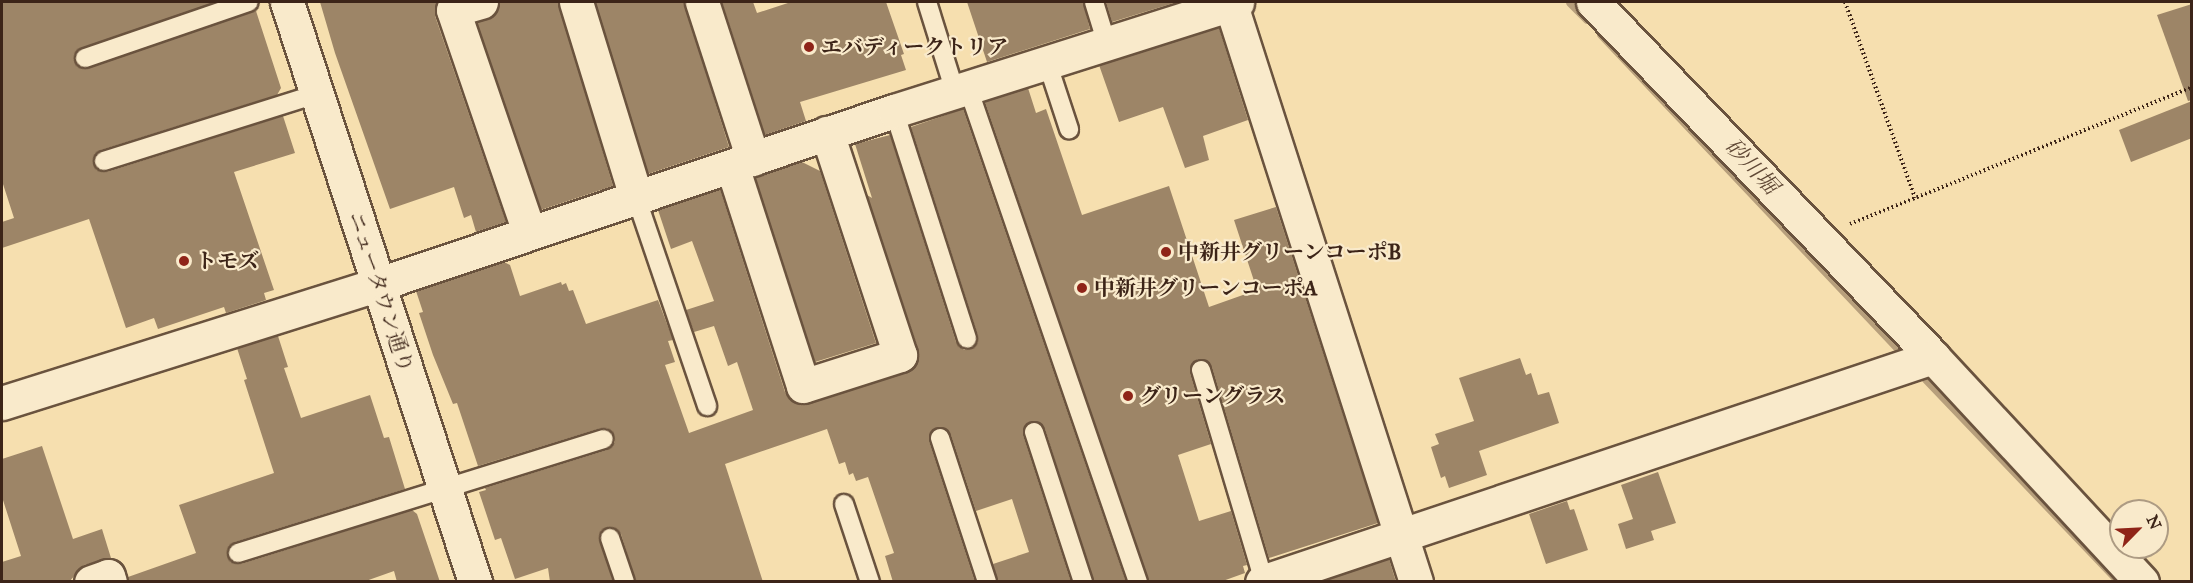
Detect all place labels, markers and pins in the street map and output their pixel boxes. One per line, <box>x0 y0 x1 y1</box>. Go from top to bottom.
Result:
place label: エバディークトリア <box>821 34 1010 60</box>
marker: エバディークトリア <box>802 40 816 54</box>
place label: 中新井グリーンコーポB <box>1178 239 1402 265</box>
marker: 中新井グリーンコーポB <box>1159 245 1173 259</box>
place label: トモズ <box>196 248 259 274</box>
marker: トモズ <box>177 254 191 268</box>
place label: 中新井グリーンコーポA <box>1094 275 1318 301</box>
marker: 中新井グリーンコーポA <box>1075 281 1089 295</box>
place label: グリーングラス <box>1140 383 1287 409</box>
marker: グリーングラス <box>1121 389 1135 403</box>

